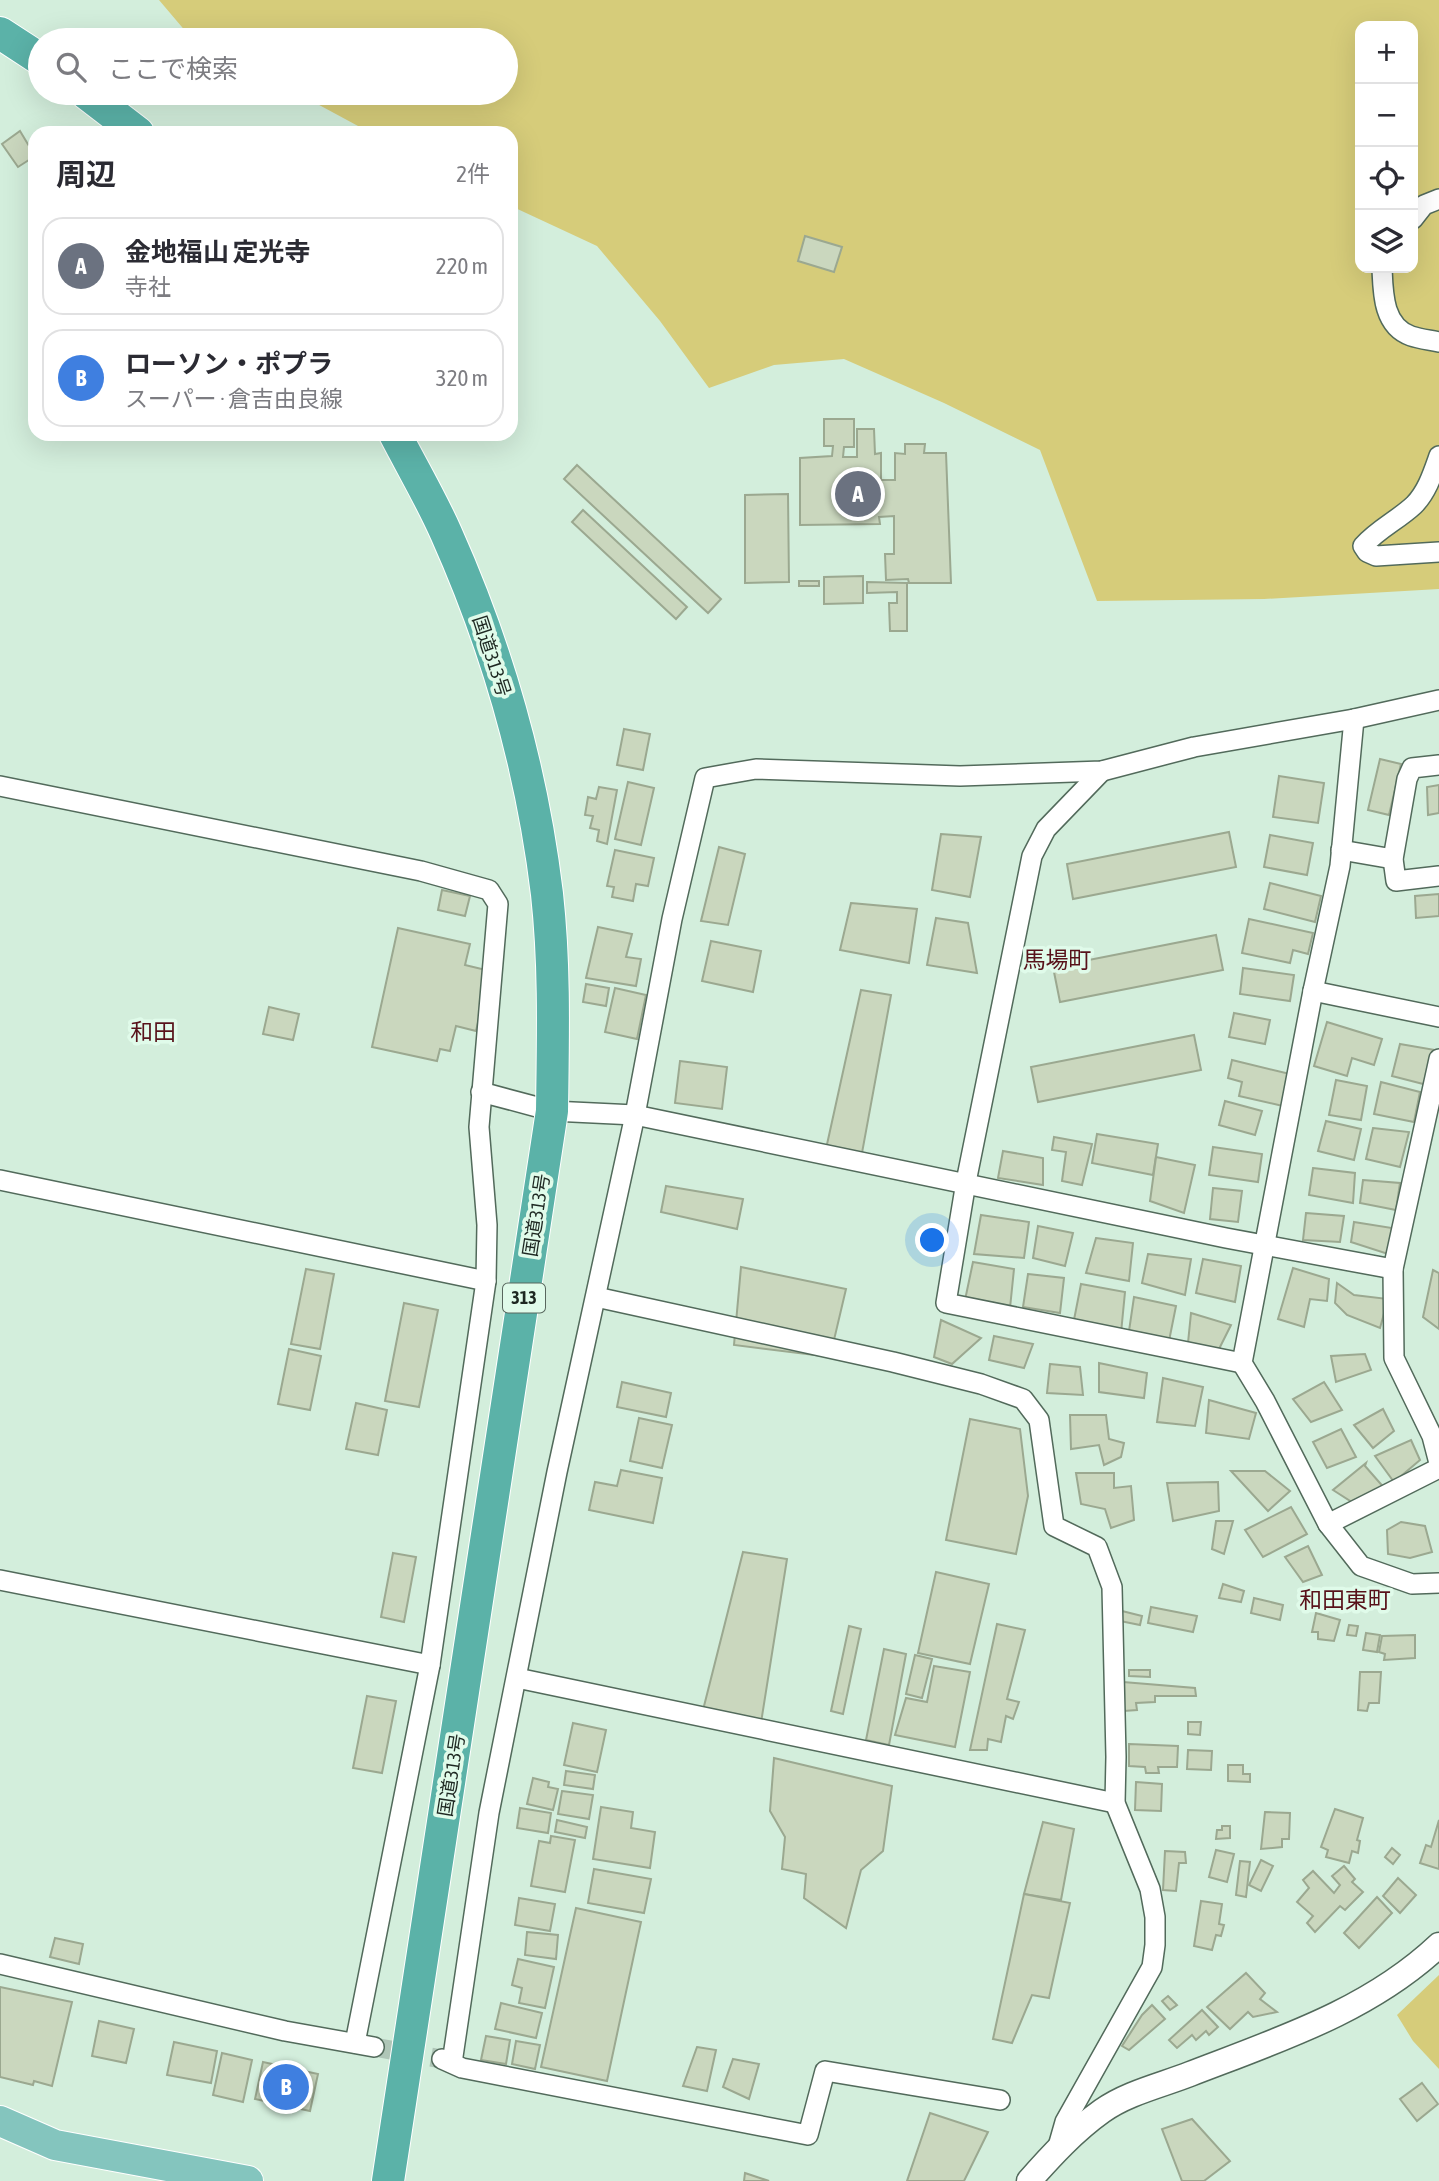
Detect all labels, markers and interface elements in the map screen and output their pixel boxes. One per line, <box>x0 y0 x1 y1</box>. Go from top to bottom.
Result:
map controls <box>1355 21 1418 273</box>
button: + <box>1355 21 1418 84</box>
search box <box>28 28 518 105</box>
icon: search <box>52 48 90 86</box>
text: ここで検索 <box>108 54 238 84</box>
button: − <box>1355 84 1418 147</box>
button: locate <box>1355 147 1418 210</box>
text: 周辺 <box>56 157 116 191</box>
text: 2件 <box>456 161 490 187</box>
button: layers <box>1355 210 1418 273</box>
text: 金地福山 定光寺 <box>125 237 311 267</box>
text: A <box>75 253 87 279</box>
text: 220 m <box>436 253 488 279</box>
text: 寺社 <box>125 274 171 300</box>
text: ローソン・ポプラ <box>125 349 333 379</box>
text: B <box>76 365 86 391</box>
text: 320 m <box>436 365 488 391</box>
text: スーパー · 倉吉由良線 <box>125 386 343 412</box>
pin: A <box>835 468 881 520</box>
street label: 国道313号 <box>469 613 515 699</box>
district label: 馬場町 <box>1023 947 1092 973</box>
district label: 和田 <box>130 1019 176 1045</box>
street label: 国道313号 <box>519 1172 553 1258</box>
your location <box>915 1223 949 1257</box>
road number: 313 <box>503 1283 545 1312</box>
district label: 和田東町 <box>1299 1587 1391 1613</box>
street label: 国道313号 <box>434 1732 468 1818</box>
pin: B <box>263 2061 309 2113</box>

